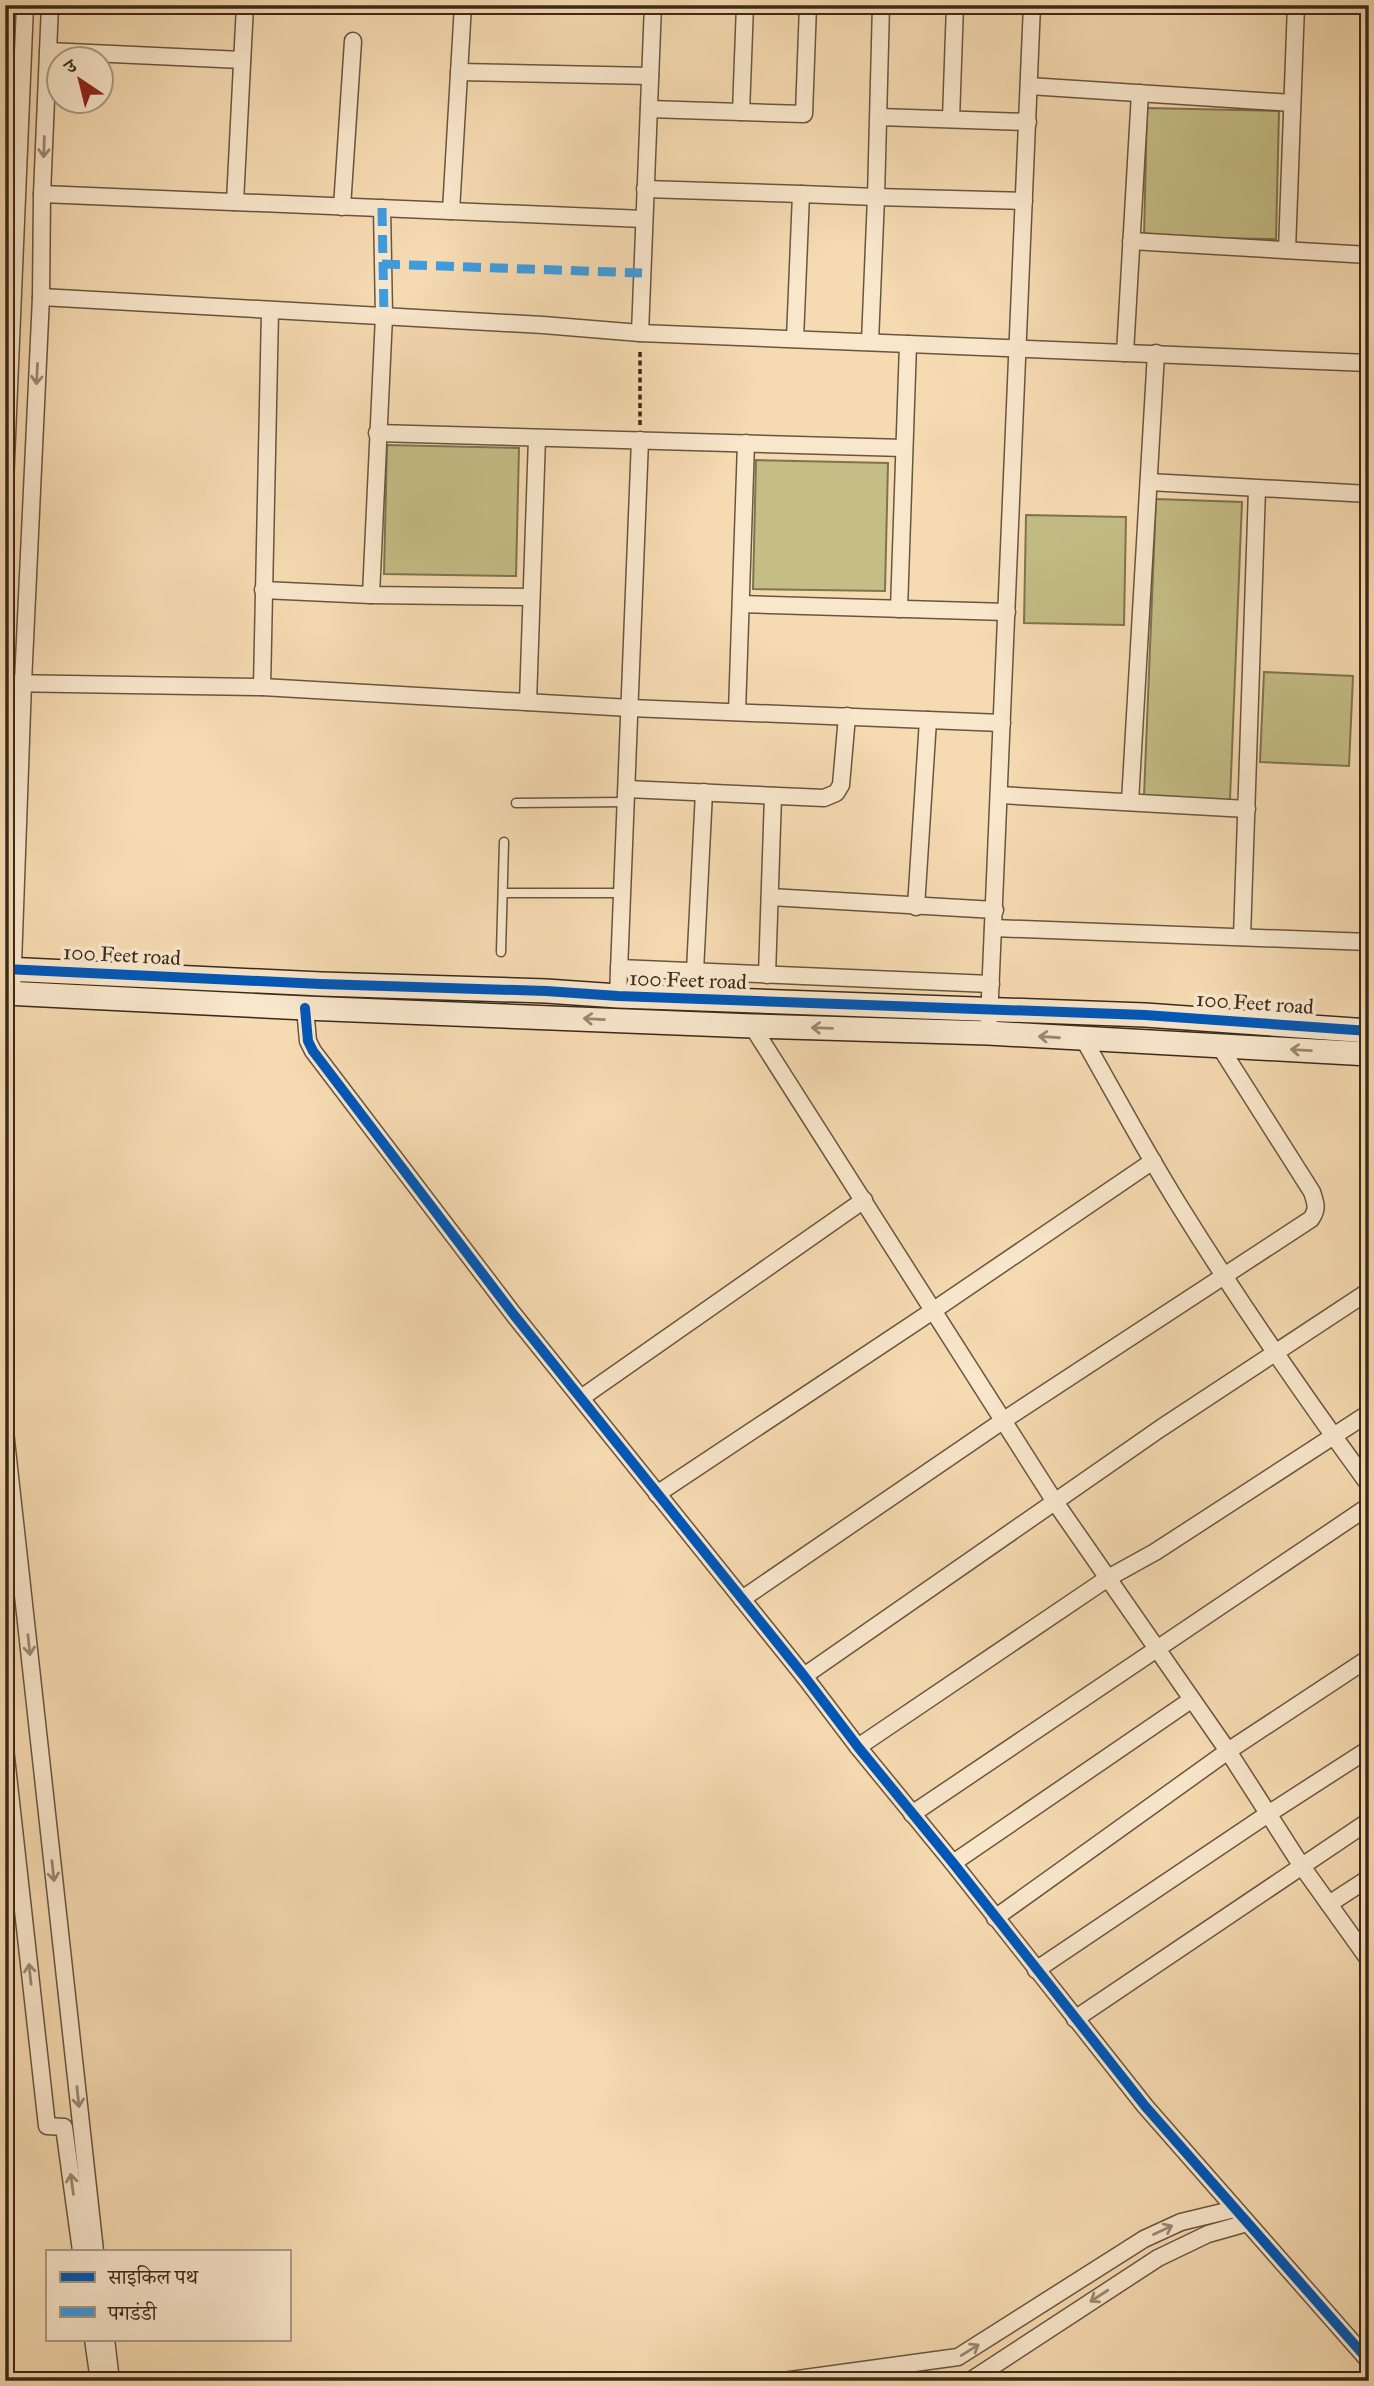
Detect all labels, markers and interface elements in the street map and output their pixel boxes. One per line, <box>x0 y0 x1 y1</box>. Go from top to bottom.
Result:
north arrow <box>46 46 116 116</box>
text: उ <box>58 54 82 80</box>
one-way arrow <box>38 135 51 158</box>
one-way arrow <box>31 362 44 385</box>
street label: 100 Feet road <box>63 939 182 971</box>
street label: 100 Feet road <box>629 965 748 995</box>
street label: 100 Feet road <box>1195 986 1315 1020</box>
one-way arrow <box>583 1013 606 1026</box>
one-way arrow <box>810 1021 833 1035</box>
one-way arrow <box>1038 1030 1061 1043</box>
one-way arrow <box>1289 1044 1312 1057</box>
one-way arrow <box>22 1633 35 1656</box>
one-way arrow <box>47 1859 60 1882</box>
one-way arrow <box>23 1964 36 1986</box>
one-way arrow <box>71 2085 84 2108</box>
one-way arrow <box>65 2173 78 2195</box>
one-way arrow <box>1152 2223 1173 2236</box>
legend <box>46 2250 290 2340</box>
text: साइकिल पथ <box>107 2264 200 2290</box>
one-way arrow <box>1090 2290 1110 2304</box>
text: पगडंडी <box>107 2300 158 2326</box>
one-way arrow <box>959 2342 979 2356</box>

